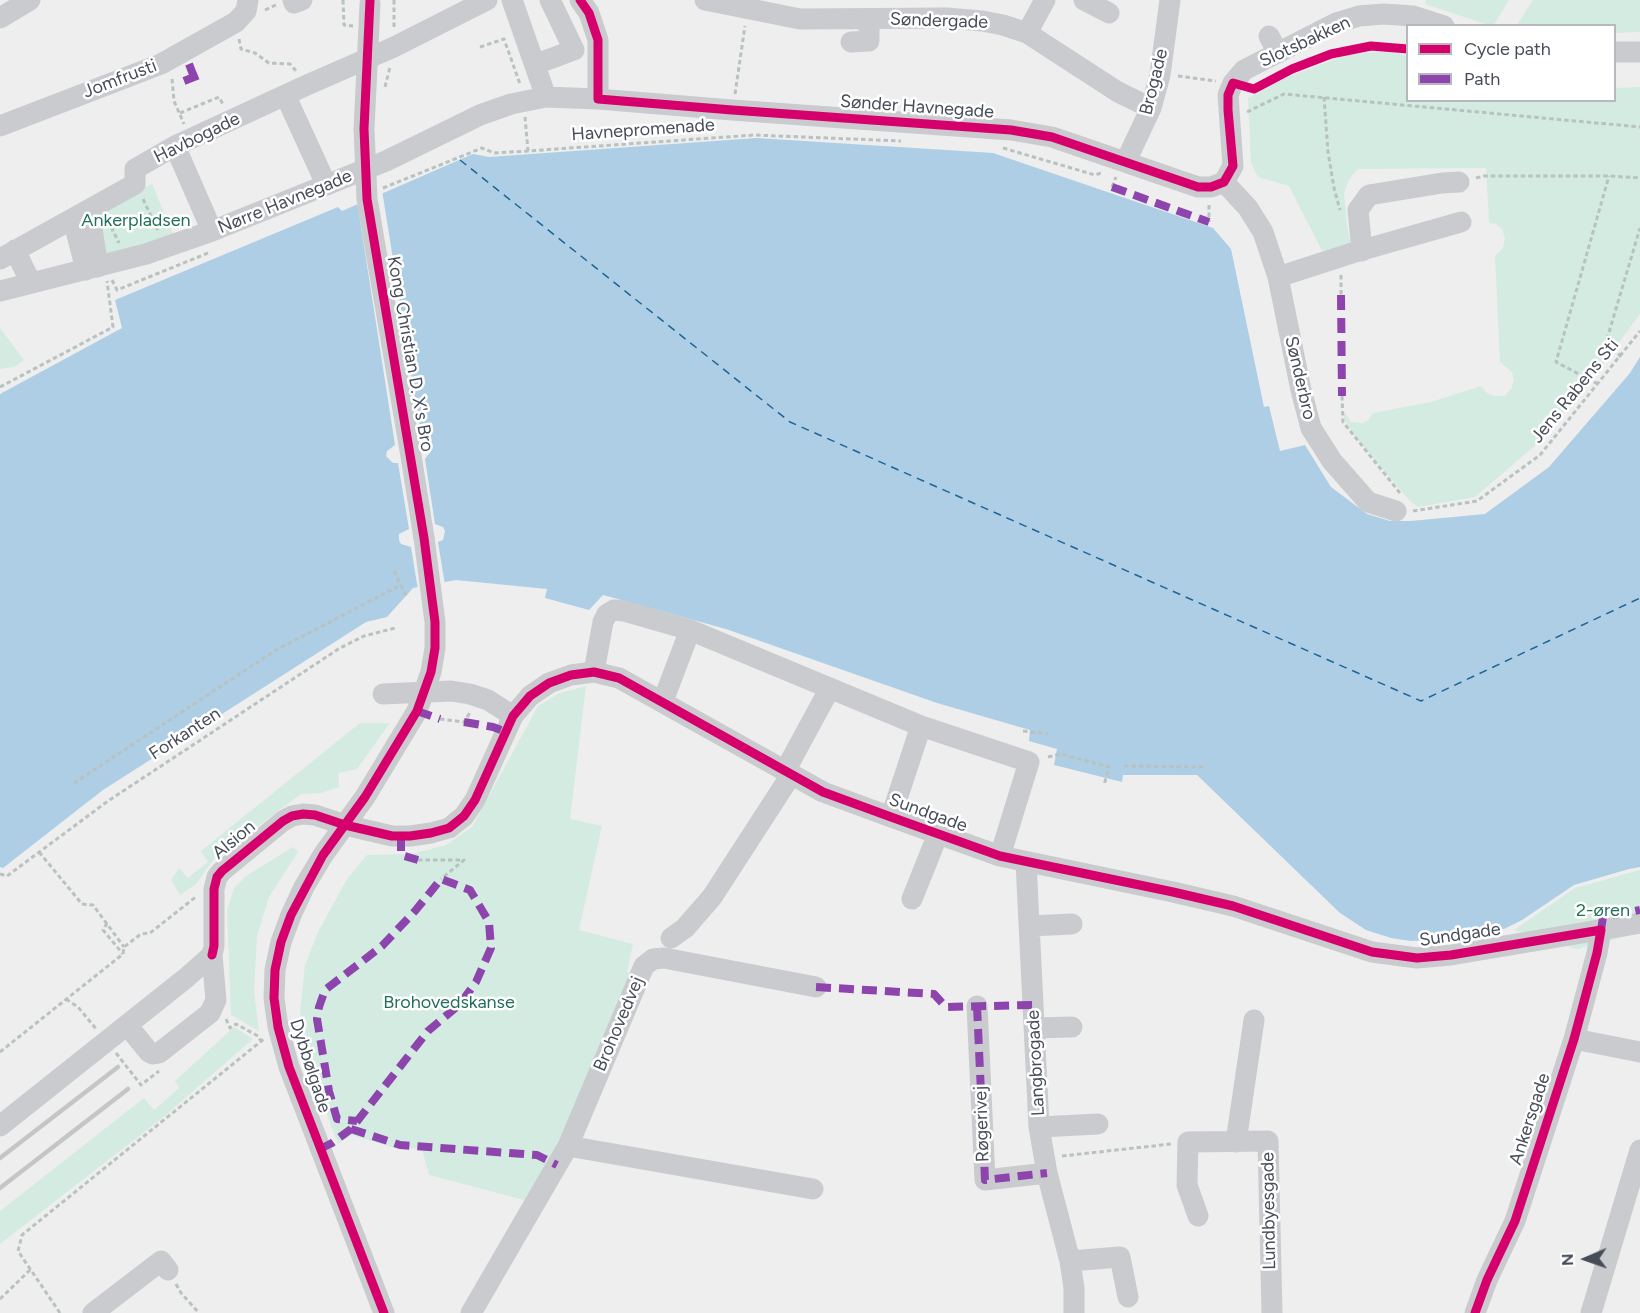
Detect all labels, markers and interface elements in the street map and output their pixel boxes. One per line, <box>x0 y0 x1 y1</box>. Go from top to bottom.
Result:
street label: Søndergade <box>890 8 988 34</box>
street label: Slotsbakken <box>1256 12 1354 72</box>
legend <box>1406 24 1616 102</box>
text: Cycle path <box>1464 38 1551 60</box>
street label: Brogade <box>1135 47 1173 117</box>
street label: Jomfrusti <box>80 55 160 103</box>
text: Path <box>1464 68 1500 90</box>
street label: Sønder Havnegade <box>839 91 995 123</box>
street label: Havbogade <box>150 108 244 168</box>
street label: Havnepromenade <box>571 114 715 146</box>
street label: Nørre Havnegade <box>215 165 355 239</box>
park label: Ankerpladsen <box>81 210 191 232</box>
street label: Kong Christian D. X's Bro <box>382 255 438 453</box>
street label: Sønderbro <box>1280 334 1320 422</box>
street label: Jens Rabens Sti <box>1526 335 1624 447</box>
street label: Forkanten <box>145 703 225 765</box>
street label: Sundgade <box>886 789 970 837</box>
street label: Alsion <box>208 816 260 864</box>
park label: 2-øren <box>1576 900 1630 922</box>
street label: Sundgade <box>1418 919 1502 951</box>
street label: Brohovedvej <box>589 973 649 1075</box>
park label: Brohovedskanse <box>383 992 515 1014</box>
street label: Langbrogade <box>1022 1009 1050 1117</box>
street label: Dybbølgade <box>285 1016 335 1116</box>
street label: Ankersgade <box>1505 1070 1555 1168</box>
street label: Røgerivej <box>970 1086 994 1162</box>
street label: Lundbyesgade <box>1257 1152 1281 1270</box>
north arrow <box>1556 1229 1616 1289</box>
text: N <box>1558 1253 1577 1266</box>

